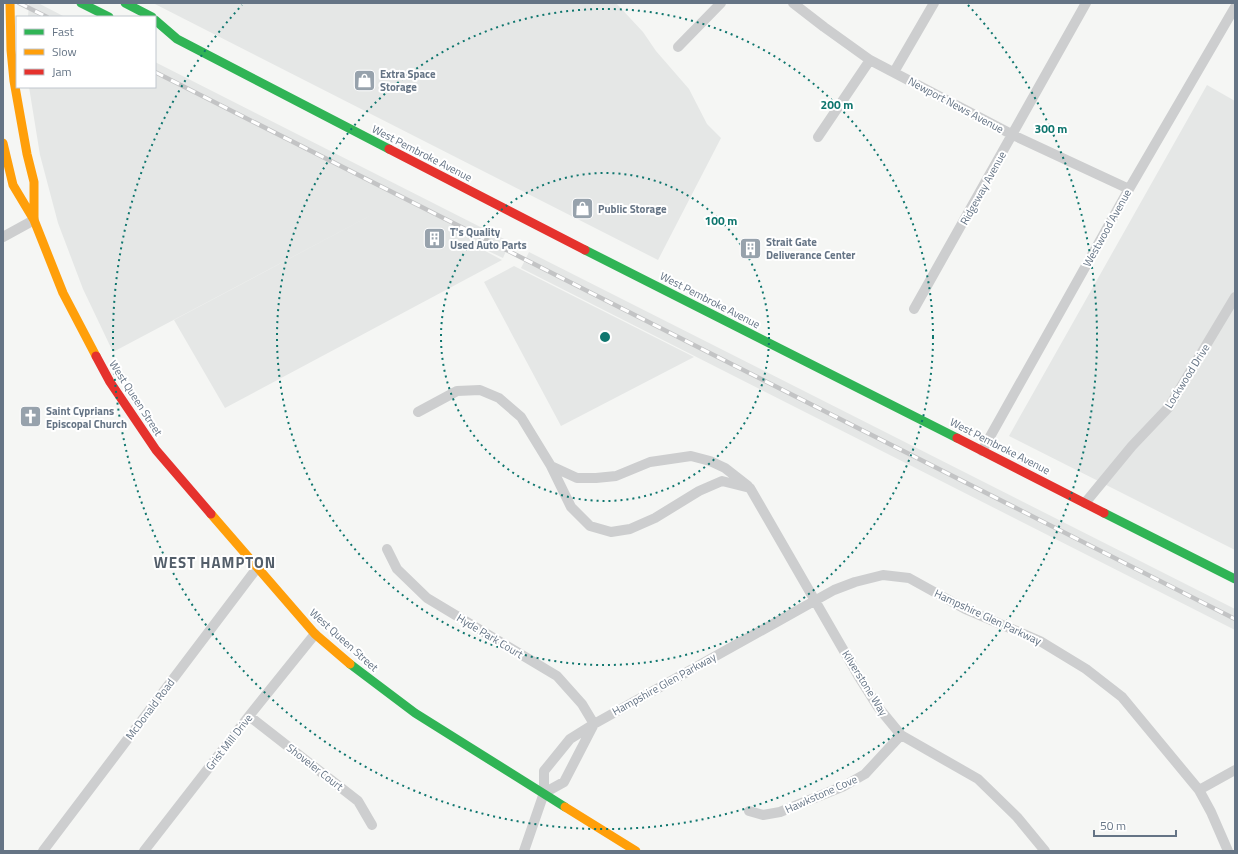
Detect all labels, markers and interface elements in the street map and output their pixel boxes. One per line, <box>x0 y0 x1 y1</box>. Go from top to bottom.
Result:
legend <box>16 16 156 88</box>
text: Fast <box>52 22 75 41</box>
text: Slow <box>52 42 77 61</box>
text: Jam <box>52 62 72 81</box>
place label: Extra Space Storage <box>380 66 436 95</box>
shop icon: Extra Space Storage <box>351 67 377 93</box>
street label: Newport News Avenue <box>905 73 1007 137</box>
text: 200 m <box>821 95 853 114</box>
text: 300 m <box>1035 119 1067 138</box>
street label: West Pembroke Avenue <box>369 121 475 185</box>
street label: Ridgeway Avenue <box>956 148 1010 228</box>
street label: Westwood Avenue <box>1079 186 1135 270</box>
shop icon: Public Storage <box>570 196 596 222</box>
place label: Public Storage <box>598 201 667 217</box>
text: 100 m <box>705 211 737 230</box>
place label: T's Quality Used Auto Parts <box>450 224 527 253</box>
building icon: T's Quality Used Auto Parts <box>422 225 448 251</box>
place label: Strait Gate Deliverance Center <box>766 234 855 263</box>
building icon: Strait Gate Deliverance Center <box>738 235 764 261</box>
street label: West Pembroke Avenue <box>657 268 763 332</box>
centre of rings <box>598 330 612 344</box>
street label: Lockwood Drive <box>1161 340 1213 411</box>
street label: West Queen Street <box>105 357 167 439</box>
place label: Saint Cyprians Episcopal Church <box>46 403 127 432</box>
church icon: Saint Cyprians Episcopal Church <box>17 404 43 430</box>
street label: West Pembroke Avenue <box>947 414 1053 478</box>
district label: WEST HAMPTON <box>154 551 276 574</box>
street label: Hampshire Glen Parkway <box>932 585 1045 649</box>
street label: West Queen Street <box>306 605 382 675</box>
street label: Hyde Park Court <box>454 610 526 662</box>
street label: Kilverstone Way <box>838 647 892 720</box>
street label: Hampshire Glen Parkway <box>609 648 719 719</box>
street label: McDonald Road <box>122 675 178 743</box>
street label: Grist Mill Drive <box>202 710 256 774</box>
street label: Shoveler Court <box>283 740 347 794</box>
street label: Hawkstone Cove <box>782 771 860 817</box>
scale bar <box>1094 812 1176 838</box>
text: 50 m <box>1100 816 1126 835</box>

